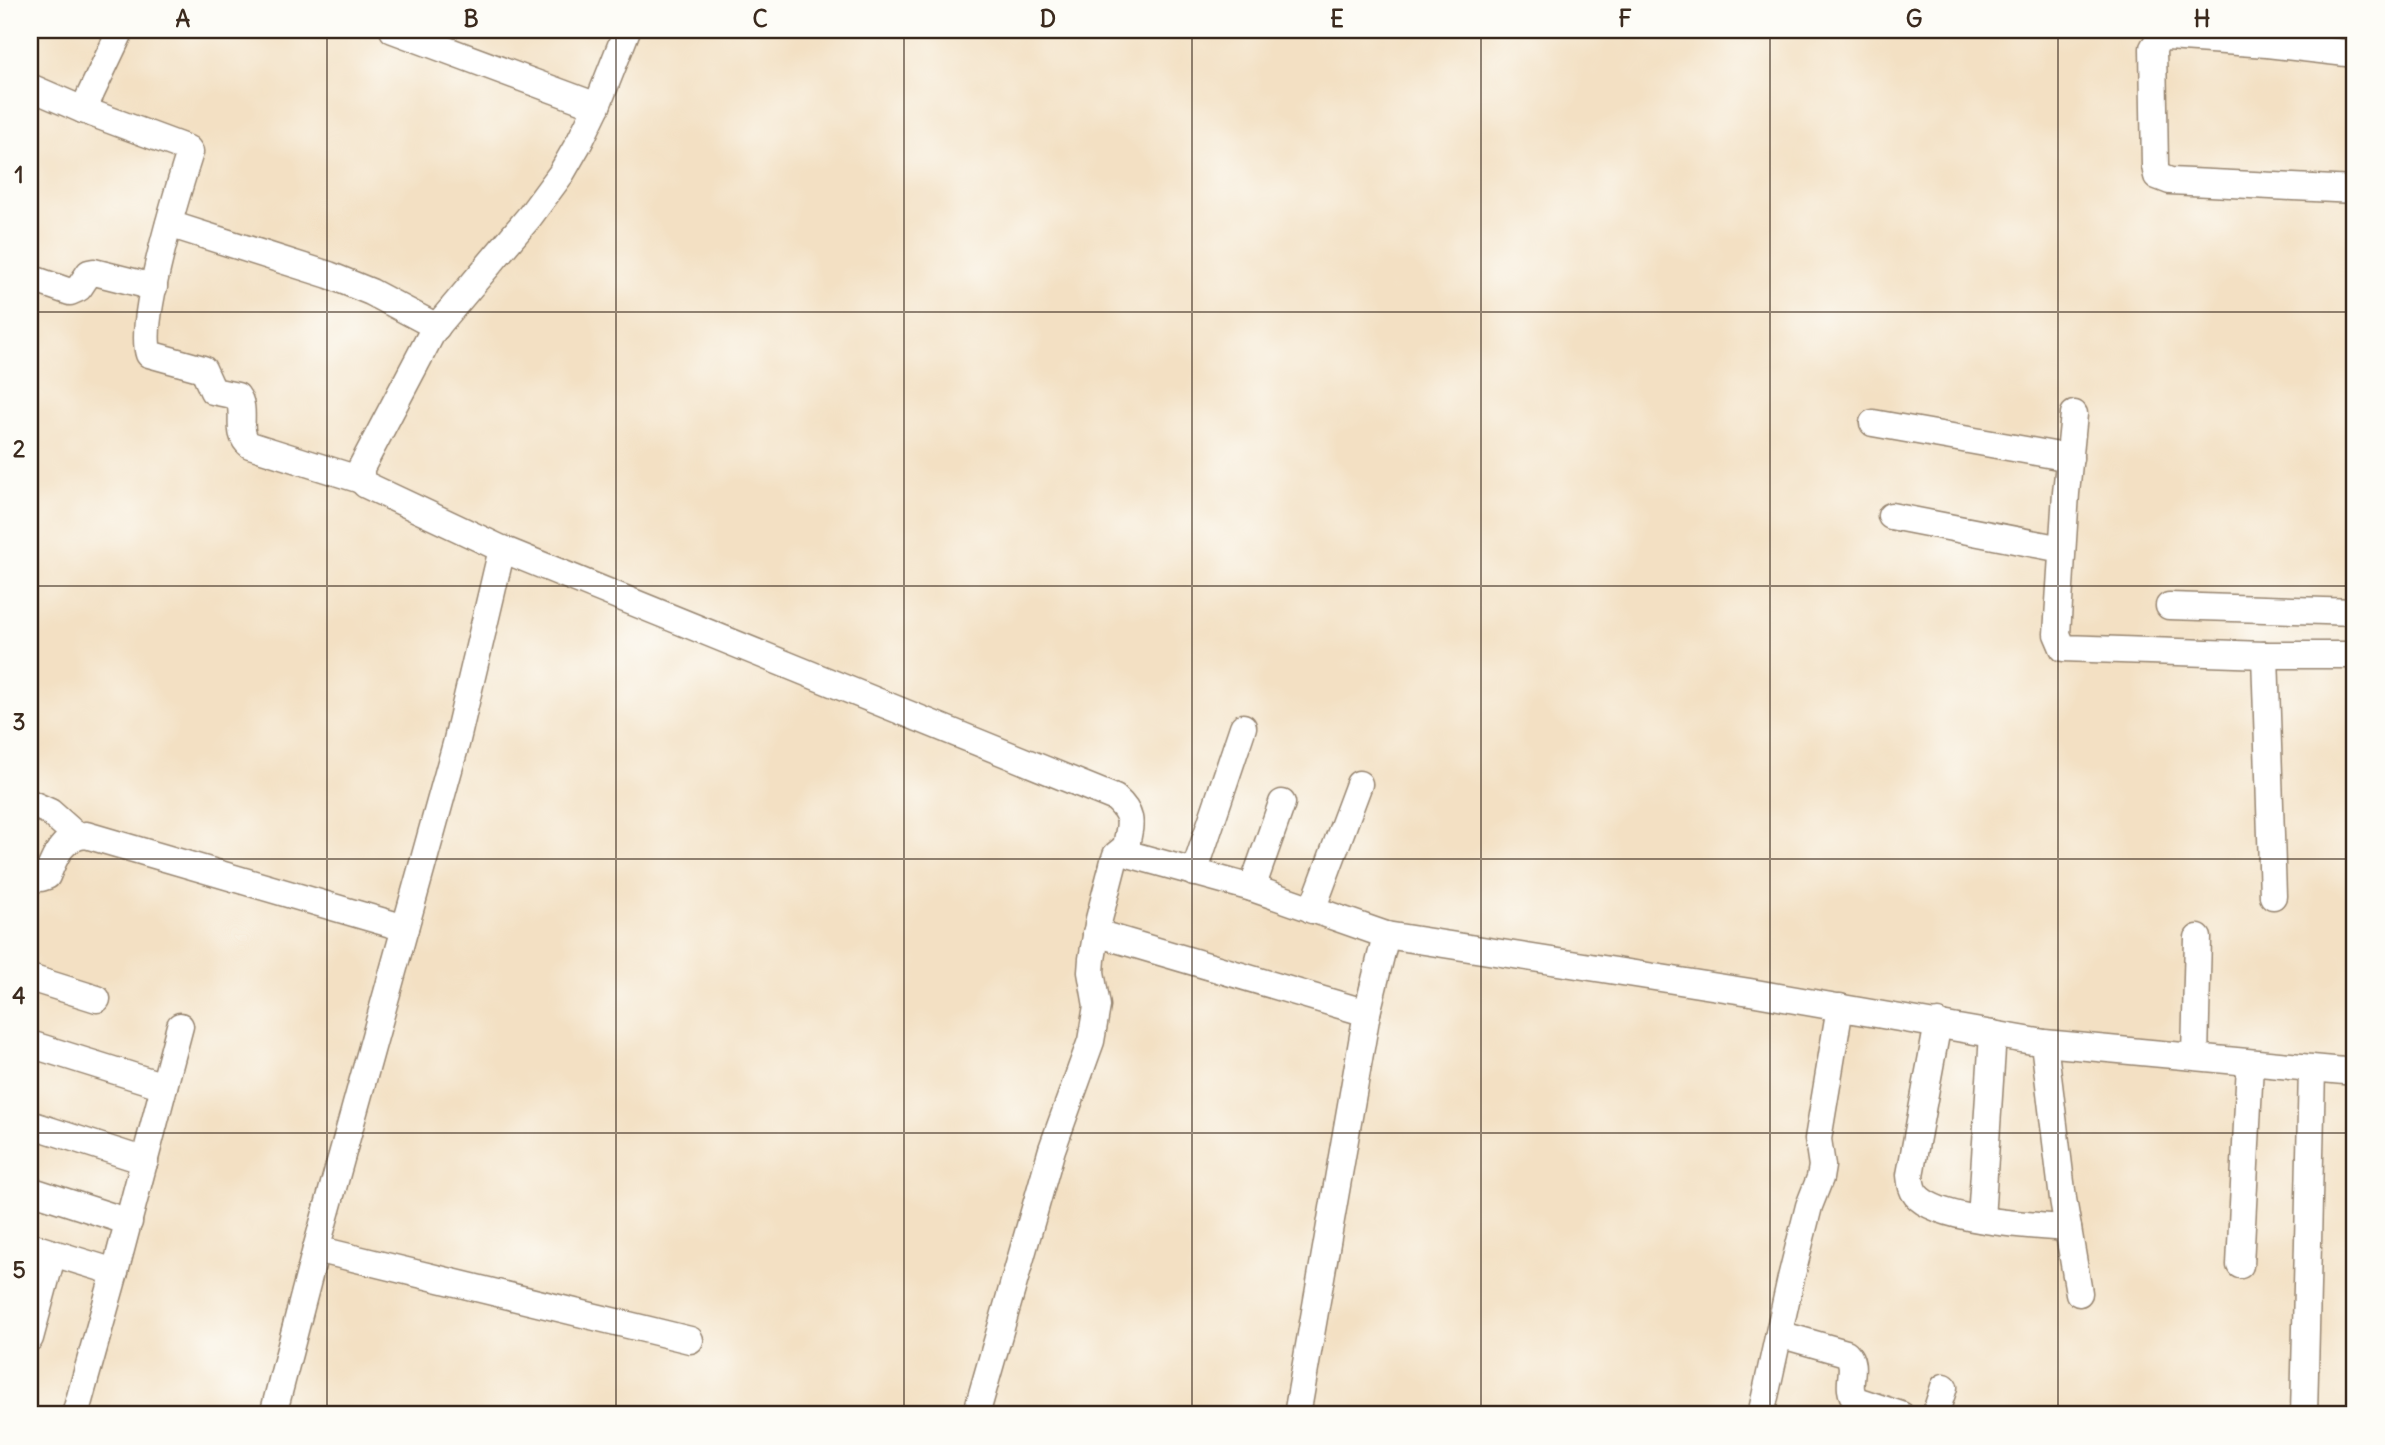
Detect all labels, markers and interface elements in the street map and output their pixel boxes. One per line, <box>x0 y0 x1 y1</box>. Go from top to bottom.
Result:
text: A <box>176 4 191 33</box>
text: B <box>463 4 479 33</box>
text: C <box>752 4 768 33</box>
text: D <box>1040 4 1056 33</box>
text: E <box>1330 4 1344 33</box>
text: F <box>1618 4 1632 33</box>
text: G <box>1906 4 1922 33</box>
text: H <box>2194 4 2210 33</box>
text: 1 <box>14 160 24 189</box>
text: 2 <box>13 434 26 463</box>
text: 3 <box>12 707 26 736</box>
text: 4 <box>12 981 26 1010</box>
text: 5 <box>12 1255 26 1284</box>

